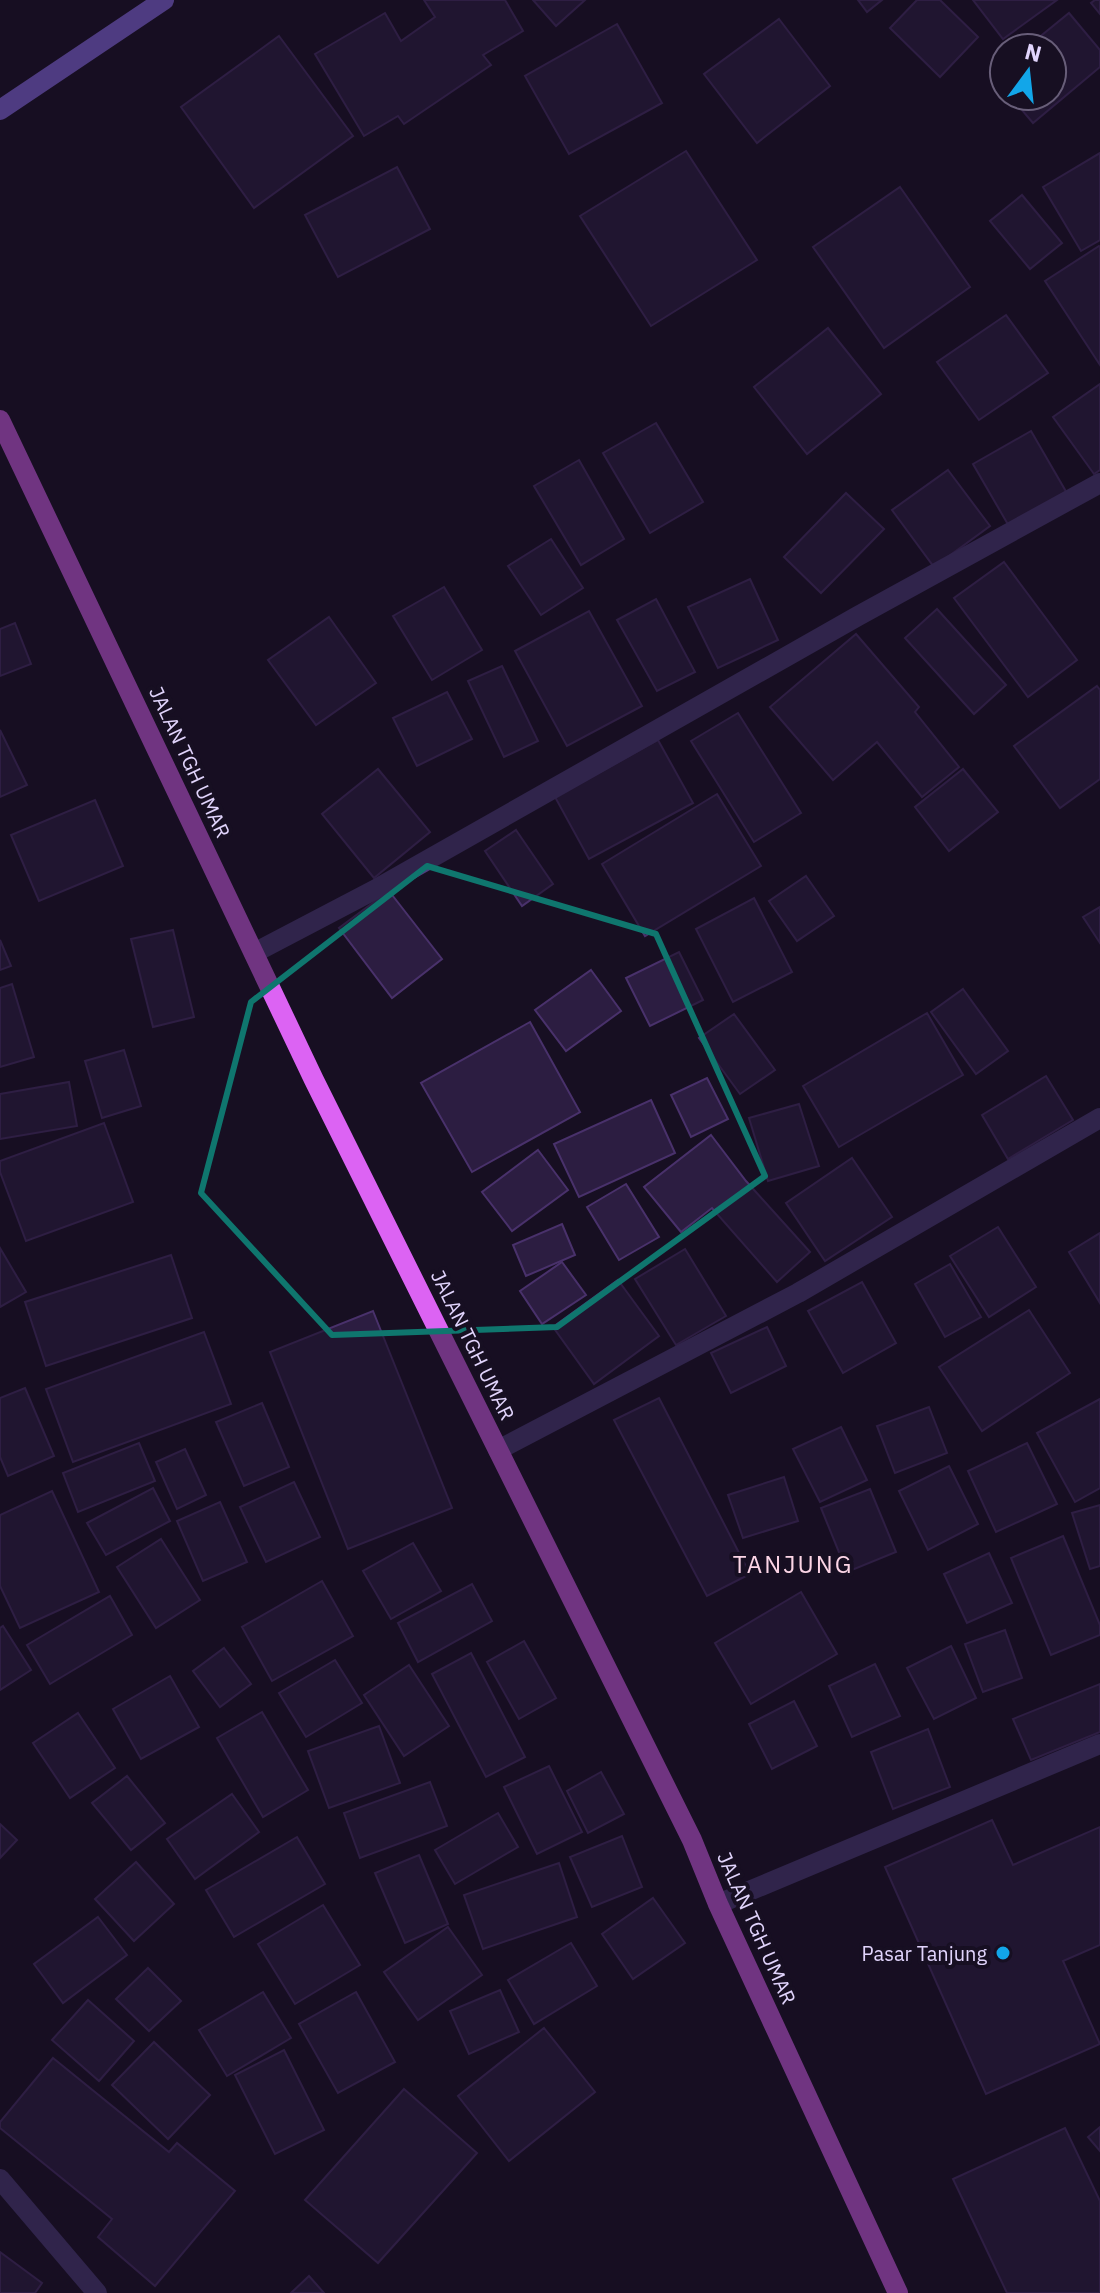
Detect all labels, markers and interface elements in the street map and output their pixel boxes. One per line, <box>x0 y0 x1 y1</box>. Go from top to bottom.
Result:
north arrow <box>988 32 1068 112</box>
text: N <box>1022 36 1045 68</box>
street label: JALAN TGH UMAR <box>143 682 237 842</box>
street label: JALAN TGH UMAR <box>425 1265 521 1425</box>
district label: TANJUNG <box>733 1548 853 1580</box>
street label: JALAN TGH UMAR <box>711 1848 803 2008</box>
place label: Pasar Tanjung <box>862 1940 987 1967</box>
marker: Pasar Tanjung <box>994 1944 1012 1962</box>

